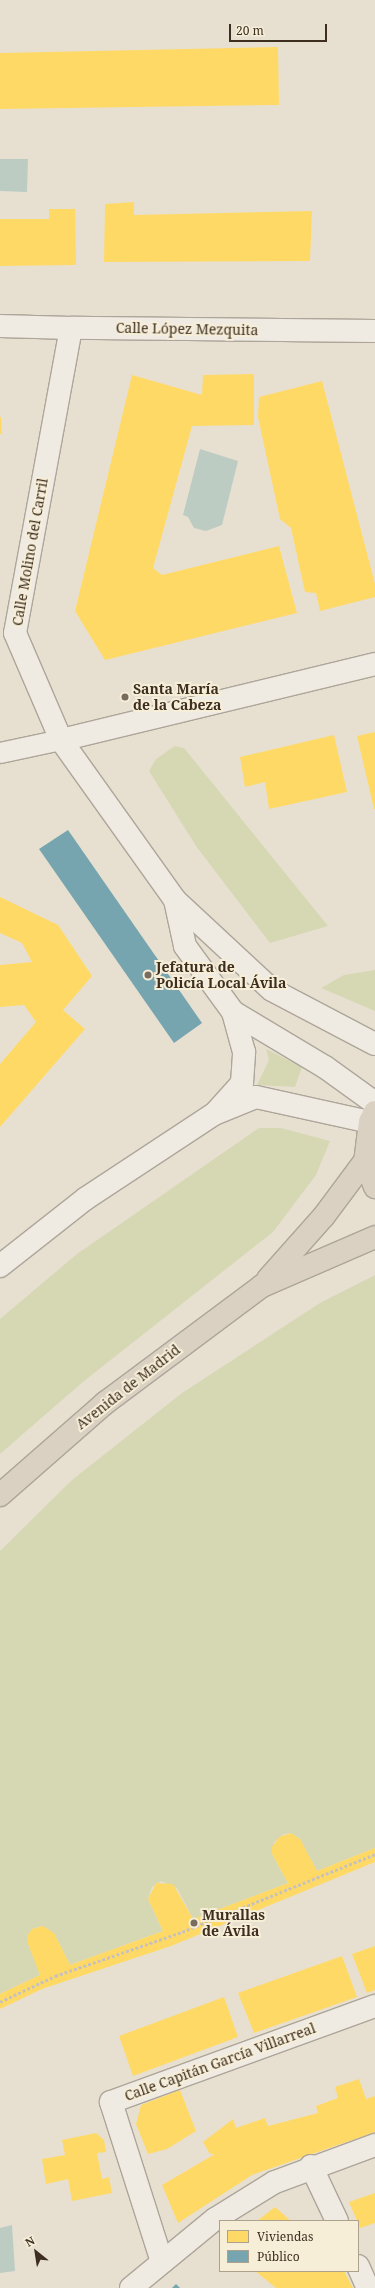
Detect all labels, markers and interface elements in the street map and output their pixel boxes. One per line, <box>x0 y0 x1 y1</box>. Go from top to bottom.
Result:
scale bar <box>231 16 329 42</box>
text: 20 m <box>236 22 264 39</box>
street label: Calle López Mezquita <box>116 319 258 339</box>
street label: Calle Molino del Carril <box>9 477 51 627</box>
place label: Santa María de la Cabeza <box>133 681 221 714</box>
marker: Santa María de la Cabeza <box>120 692 130 702</box>
place label: Jefatura de Policía Local Ávila <box>156 959 286 992</box>
marker: Jefatura de Policía Local Ávila <box>143 970 153 980</box>
street label: Avenida de Madrid <box>73 1341 183 1433</box>
place label: Murallas de Ávila <box>202 1907 265 1940</box>
marker: Murallas de Ávila <box>189 1918 199 1928</box>
street label: Calle Capitán García Villarreal <box>122 2020 318 2104</box>
legend <box>219 2220 359 2272</box>
text: Viviendas <box>257 2228 313 2245</box>
north arrow <box>16 2232 56 2272</box>
text: N <box>22 2233 37 2250</box>
text: Público <box>257 2248 300 2265</box>

